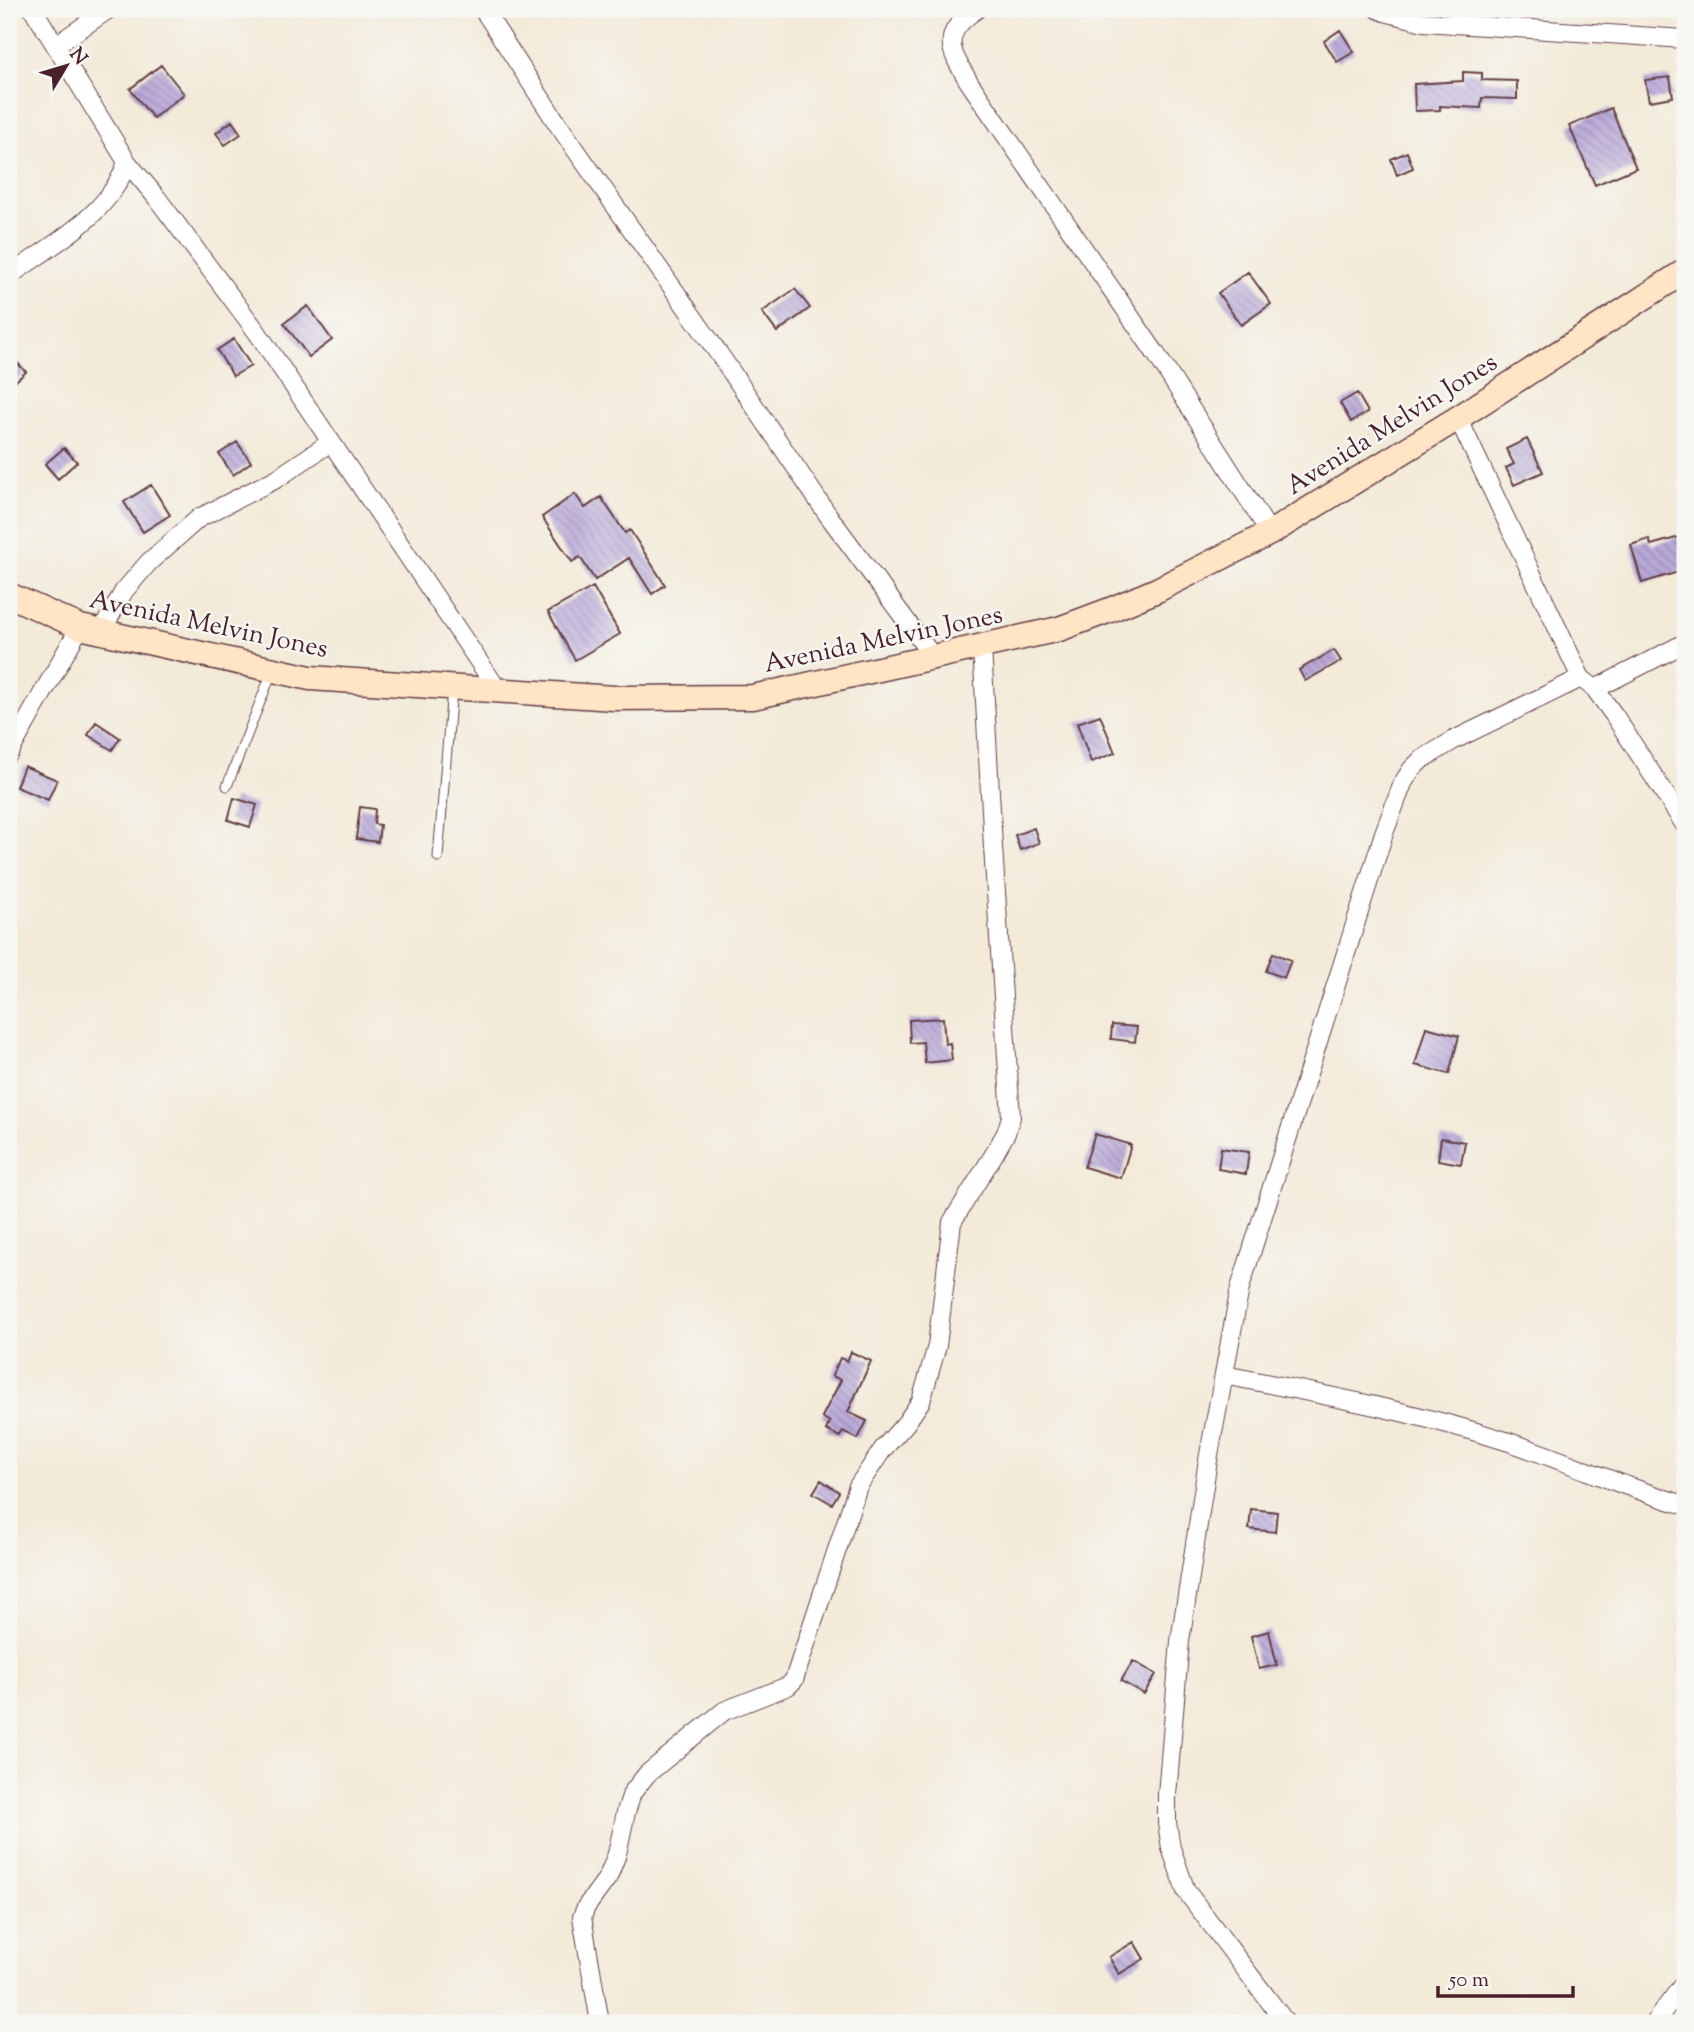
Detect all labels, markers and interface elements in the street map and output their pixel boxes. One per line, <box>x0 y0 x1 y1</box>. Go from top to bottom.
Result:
north arrow <box>32 32 102 102</box>
text: N <box>62 43 93 71</box>
street label: Avenida Melvin Jones <box>1279 345 1505 505</box>
street label: Avenida Melvin Jones <box>86 582 331 669</box>
street label: Avenida Melvin Jones <box>761 597 1006 684</box>
scale bar <box>1438 1955 1573 1999</box>
text: 50 m <box>1448 1966 1489 1996</box>

